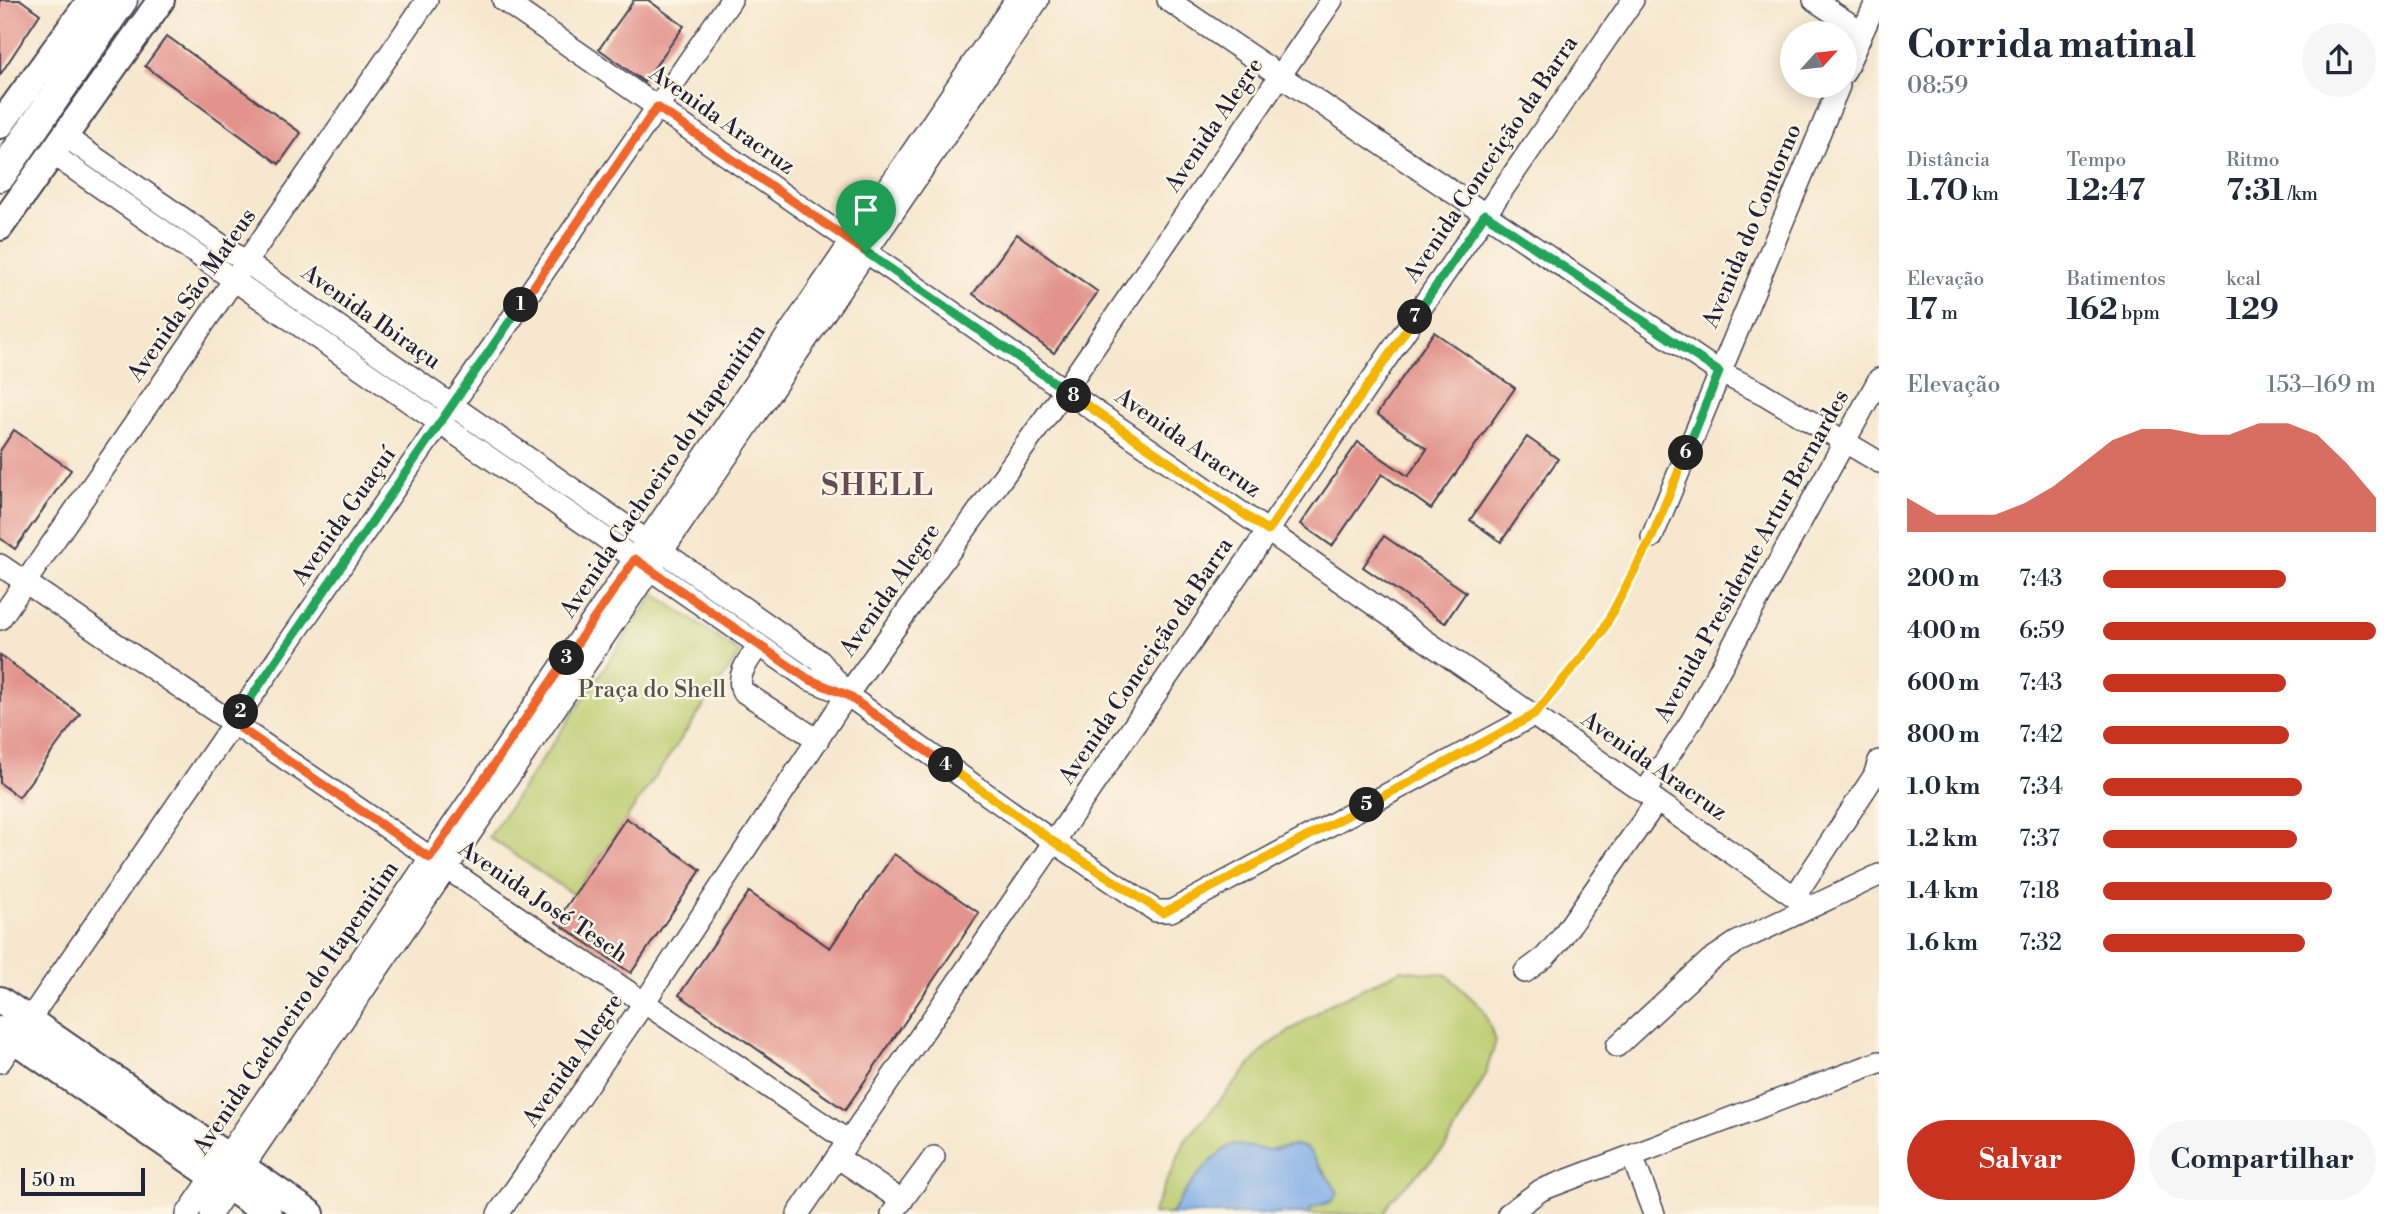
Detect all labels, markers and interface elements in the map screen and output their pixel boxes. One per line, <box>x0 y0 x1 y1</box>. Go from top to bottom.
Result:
north arrow <box>1780 21 1857 98</box>
map controls <box>1780 21 1857 98</box>
text: Corrida matinal <box>1907 22 2196 69</box>
button: share <box>2302 23 2376 97</box>
street label: Avenida Conceição da Barra <box>1397 30 1584 288</box>
street label: Avenida Alegre <box>1158 52 1269 198</box>
street label: Avenida Aracruz <box>643 59 800 181</box>
text: 08:59 <box>1907 72 1968 100</box>
street label: Avenida do Contorno <box>1696 120 1808 333</box>
text: Distância <box>1907 148 1990 172</box>
text: Tempo <box>2067 148 2126 172</box>
text: Ritmo <box>2226 148 2280 172</box>
text: 1.70 <box>1907 172 1968 210</box>
text: 12:47 <box>2067 172 2145 210</box>
text: 7:31 <box>2226 172 2284 210</box>
pin <box>836 180 896 252</box>
text: km <box>1968 182 1999 206</box>
text: /km <box>2284 182 2318 206</box>
icon: arrive <box>847 191 885 229</box>
street label: Avenida São Mateus <box>121 203 262 388</box>
street label: Avenida Ibiraçu <box>295 258 446 375</box>
text: Elevação <box>1907 267 1984 291</box>
text: Batimentos <box>2067 267 2166 291</box>
text: kcal <box>2226 267 2261 291</box>
pin: 1 <box>504 288 538 322</box>
text: 17 <box>1907 291 1937 329</box>
text: 162 <box>2067 291 2118 329</box>
text: 129 <box>2226 291 2279 329</box>
text: 1 <box>516 292 525 316</box>
pin: 7 <box>1398 300 1432 334</box>
text: m <box>1937 301 1958 325</box>
text: bpm <box>2118 301 2160 325</box>
text: 7 <box>1409 304 1420 328</box>
street label: Avenida Cachoeiro do Itapemitim <box>554 319 772 624</box>
text: Elevação <box>1907 371 2000 399</box>
text: 153–169 m <box>2266 371 2376 399</box>
pin: 8 <box>1056 378 1092 414</box>
street label: Avenida Aracruz <box>1109 382 1266 504</box>
text: 8 <box>1067 383 1080 407</box>
street label: Avenida Presidente Artur Bernardes <box>1648 385 1855 728</box>
pin: 6 <box>1668 435 1704 470</box>
street label: Avenida Guaçuí <box>285 440 403 591</box>
text: 6 <box>1680 440 1691 464</box>
district label: SHELL <box>821 467 935 505</box>
street label: Avenida Alegre <box>833 518 946 663</box>
street label: Avenida Conceição da Barra <box>1052 532 1239 790</box>
text: 200 m <box>1907 565 1979 593</box>
text: 7:43 <box>2019 565 2062 593</box>
text: 400 m <box>1907 617 1980 645</box>
text: 6:59 <box>2019 617 2065 645</box>
pin: 3 <box>550 640 584 676</box>
text: 3 <box>561 645 572 669</box>
text: 600 m <box>1907 669 1980 697</box>
text: 7:43 <box>2019 669 2062 697</box>
park label: Praça do Shell <box>578 676 726 704</box>
pin: 2 <box>224 694 258 730</box>
text: 2 <box>235 699 246 723</box>
street label: Avenida Aracruz <box>1575 705 1732 827</box>
text: 800 m <box>1907 721 1980 749</box>
text: 7:42 <box>2019 721 2063 749</box>
pin: 4 <box>928 748 964 782</box>
text: 4 <box>939 752 952 776</box>
text: 1.0 km <box>1907 773 1980 801</box>
text: 7:34 <box>2019 773 2063 801</box>
pin: 5 <box>1350 788 1384 822</box>
text: 5 <box>1361 792 1372 816</box>
text: 1.2 km <box>1907 825 1978 853</box>
text: 7:37 <box>2019 825 2060 853</box>
street label: Avenida José Tesch <box>452 834 633 969</box>
street label: Avenida Cachoeiro do Itapemitim <box>187 856 405 1161</box>
text: 1.4 km <box>1907 877 1979 905</box>
text: 7:18 <box>2019 877 2060 905</box>
text: 1.6 km <box>1907 929 1978 957</box>
text: 7:32 <box>2019 929 2062 957</box>
street label: Avenida Alegre <box>516 988 629 1133</box>
button: Salvar <box>1907 1120 2135 1200</box>
button: Compartilhar <box>2149 1120 2376 1200</box>
scale bar <box>21 1165 145 1197</box>
text: 50 m <box>32 1168 76 1192</box>

